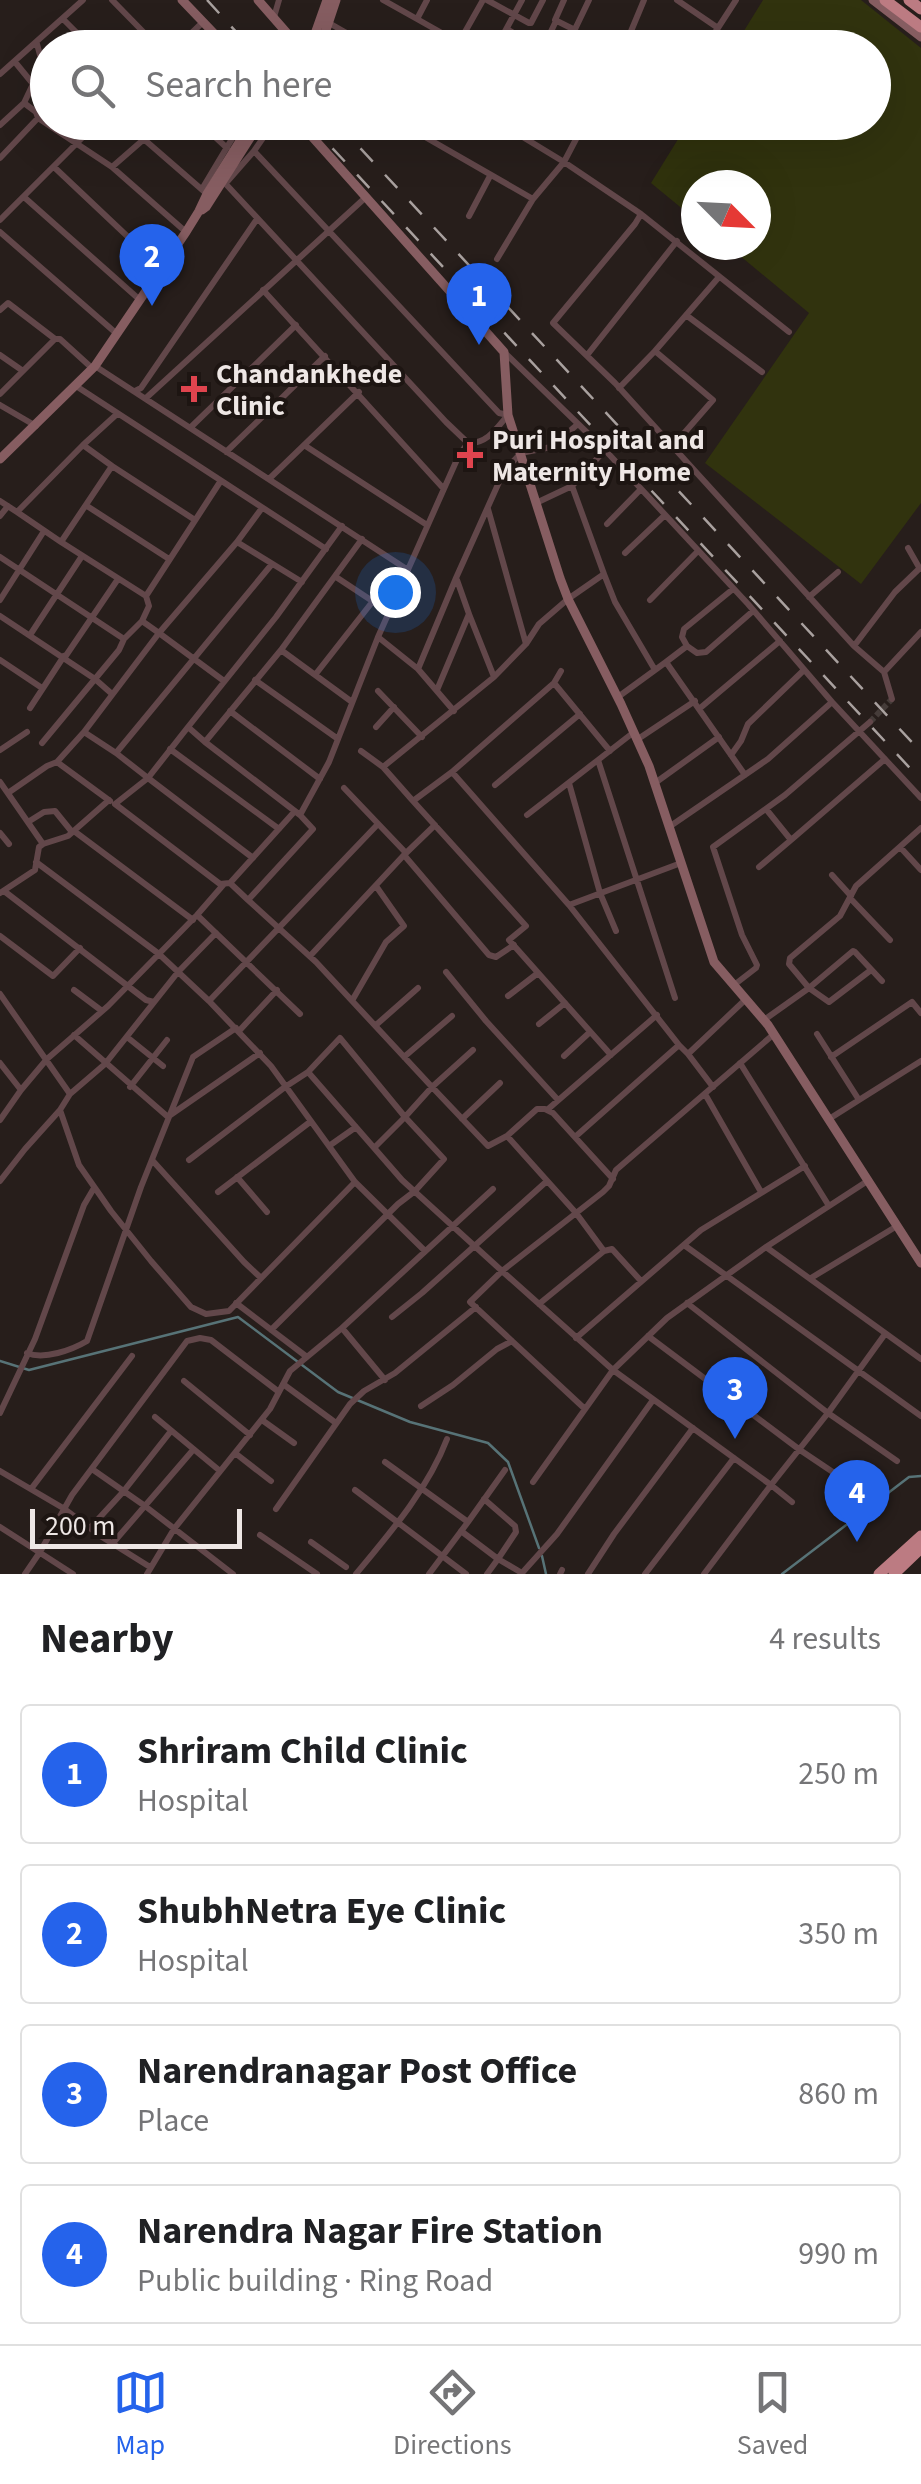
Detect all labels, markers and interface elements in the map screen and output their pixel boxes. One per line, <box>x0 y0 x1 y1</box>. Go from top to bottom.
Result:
search box <box>30 30 891 140</box>
icon: search <box>65 58 120 113</box>
text: Search here <box>145 58 332 112</box>
north arrow <box>681 170 771 260</box>
pin: 2 <box>120 224 184 306</box>
pin: 1 <box>446 262 512 345</box>
place label: Chandankhede Clinic <box>216 354 402 426</box>
marker: Chandankhede Clinic <box>181 376 207 402</box>
place label: Puri Hospital and Maternity Home <box>492 420 705 492</box>
marker: Puri Hospital and Maternity Home <box>457 442 483 468</box>
your location <box>370 567 421 618</box>
pin: 3 <box>702 1356 768 1439</box>
pin: 4 <box>824 1460 890 1542</box>
scale bar <box>30 1504 242 1548</box>
text: 200 m <box>45 1506 116 1546</box>
text: Nearby <box>40 1609 174 1669</box>
text: 4 results <box>769 1616 881 1662</box>
text: Shriram Child Clinic <box>137 1724 468 1778</box>
text: 1 <box>66 1751 83 1797</box>
text: 250 m <box>798 1751 879 1797</box>
text: Hospital <box>137 1778 249 1824</box>
text: ShubhNetra Eye Clinic <box>137 1884 506 1938</box>
text: 2 <box>66 1911 83 1957</box>
text: 350 m <box>798 1911 879 1957</box>
text: Hospital <box>137 1938 249 1984</box>
text: Narendranagar Post Office <box>137 2044 577 2098</box>
text: 3 <box>66 2071 83 2117</box>
text: 860 m <box>798 2071 879 2117</box>
text: Place <box>137 2098 209 2144</box>
text: Narendra Nagar Fire Station <box>137 2204 603 2258</box>
text: 4 <box>66 2231 83 2277</box>
text: 990 m <box>798 2231 879 2277</box>
text: Public building · Ring Road <box>137 2258 493 2304</box>
tab: Map <box>113 2365 168 2465</box>
tab: Directions <box>393 2365 512 2465</box>
tab: Saved <box>737 2365 808 2465</box>

